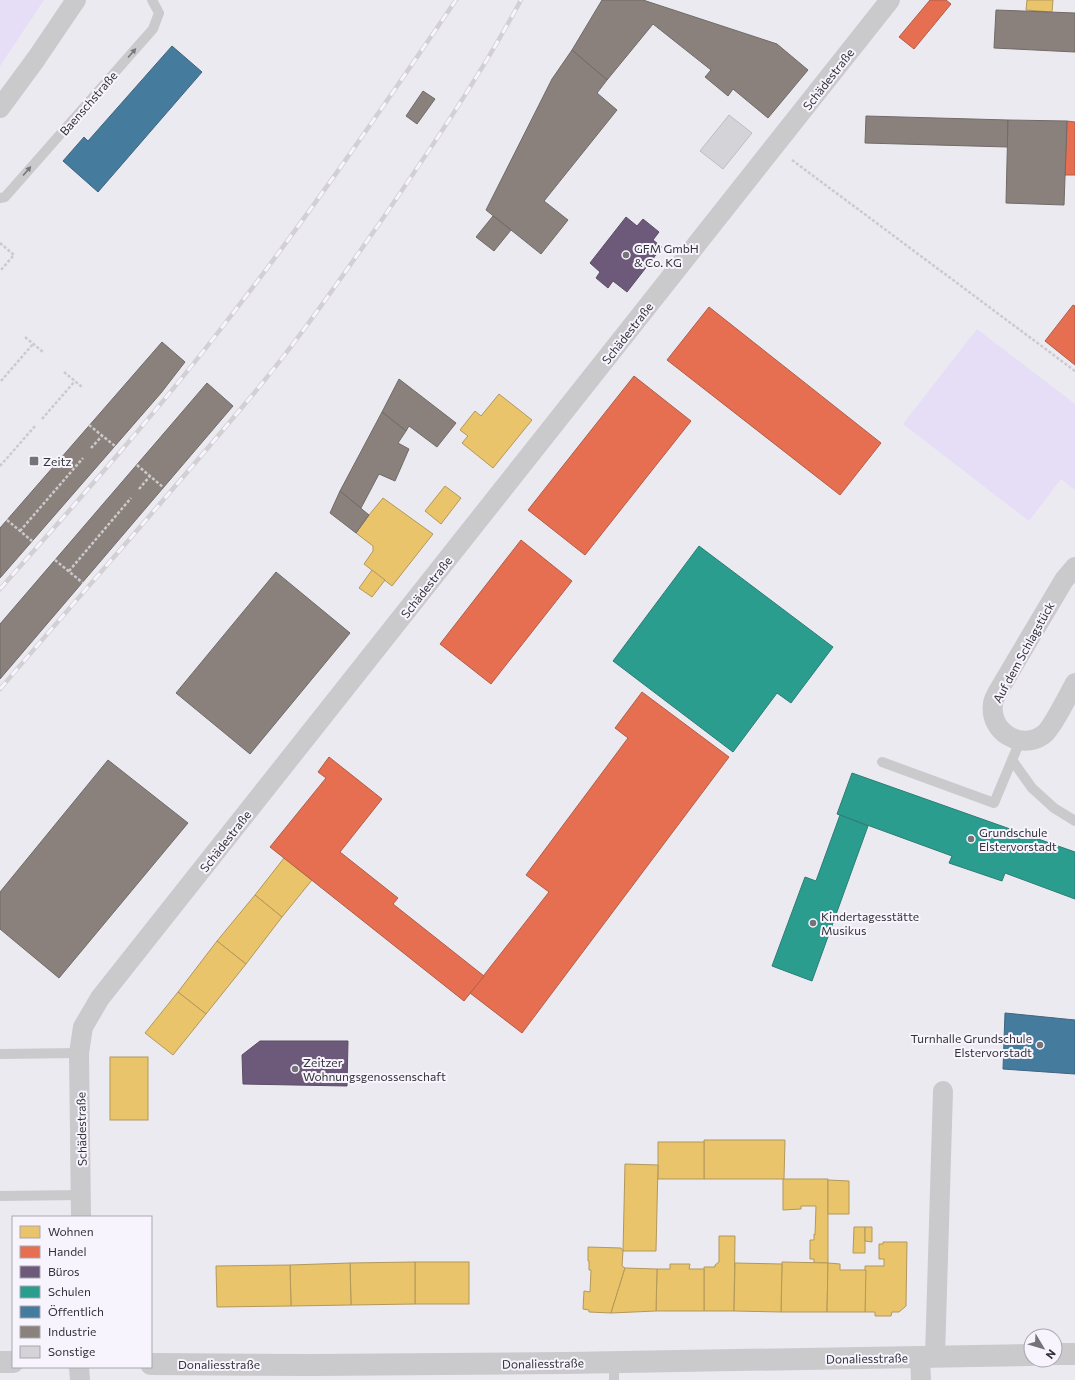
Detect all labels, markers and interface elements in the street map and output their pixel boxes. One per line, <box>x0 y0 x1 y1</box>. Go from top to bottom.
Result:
street label: Schädestraße <box>800 45 856 113</box>
one-way arrow <box>127 48 136 58</box>
street label: Baenschstraße <box>56 68 120 138</box>
one-way arrow <box>23 166 32 177</box>
place label: GFM GmbH & Co. KG <box>634 241 699 269</box>
marker: GFM GmbH & Co. KG <box>621 250 631 260</box>
street label: Schädestraße <box>599 299 655 367</box>
place label: Zeitz <box>43 454 71 468</box>
marker: Zeitz <box>28 455 40 467</box>
street label: Schädestraße <box>398 553 454 621</box>
street label: Auf dem Schlagstück <box>989 599 1057 705</box>
street label: Schädestraße <box>197 807 253 875</box>
place label: Grundschule Elstervorstadt <box>979 825 1057 853</box>
marker: Grundschule Elstervorstadt <box>966 834 976 844</box>
place label: Kindertagesstätte Musikus <box>821 909 919 937</box>
marker: Kindertagesstätte Musikus <box>808 918 818 928</box>
place label: Turnhalle Grundschule Elstervorstadt <box>911 1031 1032 1059</box>
marker: Turnhalle Grundschule Elstervorstadt <box>1035 1040 1045 1050</box>
place label: Zeitzer Wohnungsgenossenschaft <box>303 1055 446 1083</box>
marker: Zeitzer Wohnungsgenossenschaft <box>290 1064 300 1074</box>
street label: Schädestraße <box>73 1092 89 1166</box>
legend <box>12 1216 152 1368</box>
text: Wohnen <box>48 1224 94 1238</box>
text: Handel <box>48 1244 86 1258</box>
text: Büros <box>48 1264 80 1278</box>
text: Schulen <box>48 1284 91 1298</box>
text: Öffentlich <box>48 1304 104 1318</box>
text: Industrie <box>48 1324 96 1338</box>
north arrow <box>1023 1328 1063 1368</box>
text: Sonstige <box>48 1344 95 1358</box>
text: N <box>1044 1347 1059 1362</box>
street label: Donaliesstraße <box>826 1350 908 1366</box>
street label: Donaliesstraße <box>502 1355 584 1371</box>
street label: Donaliesstraße <box>178 1357 260 1371</box>

